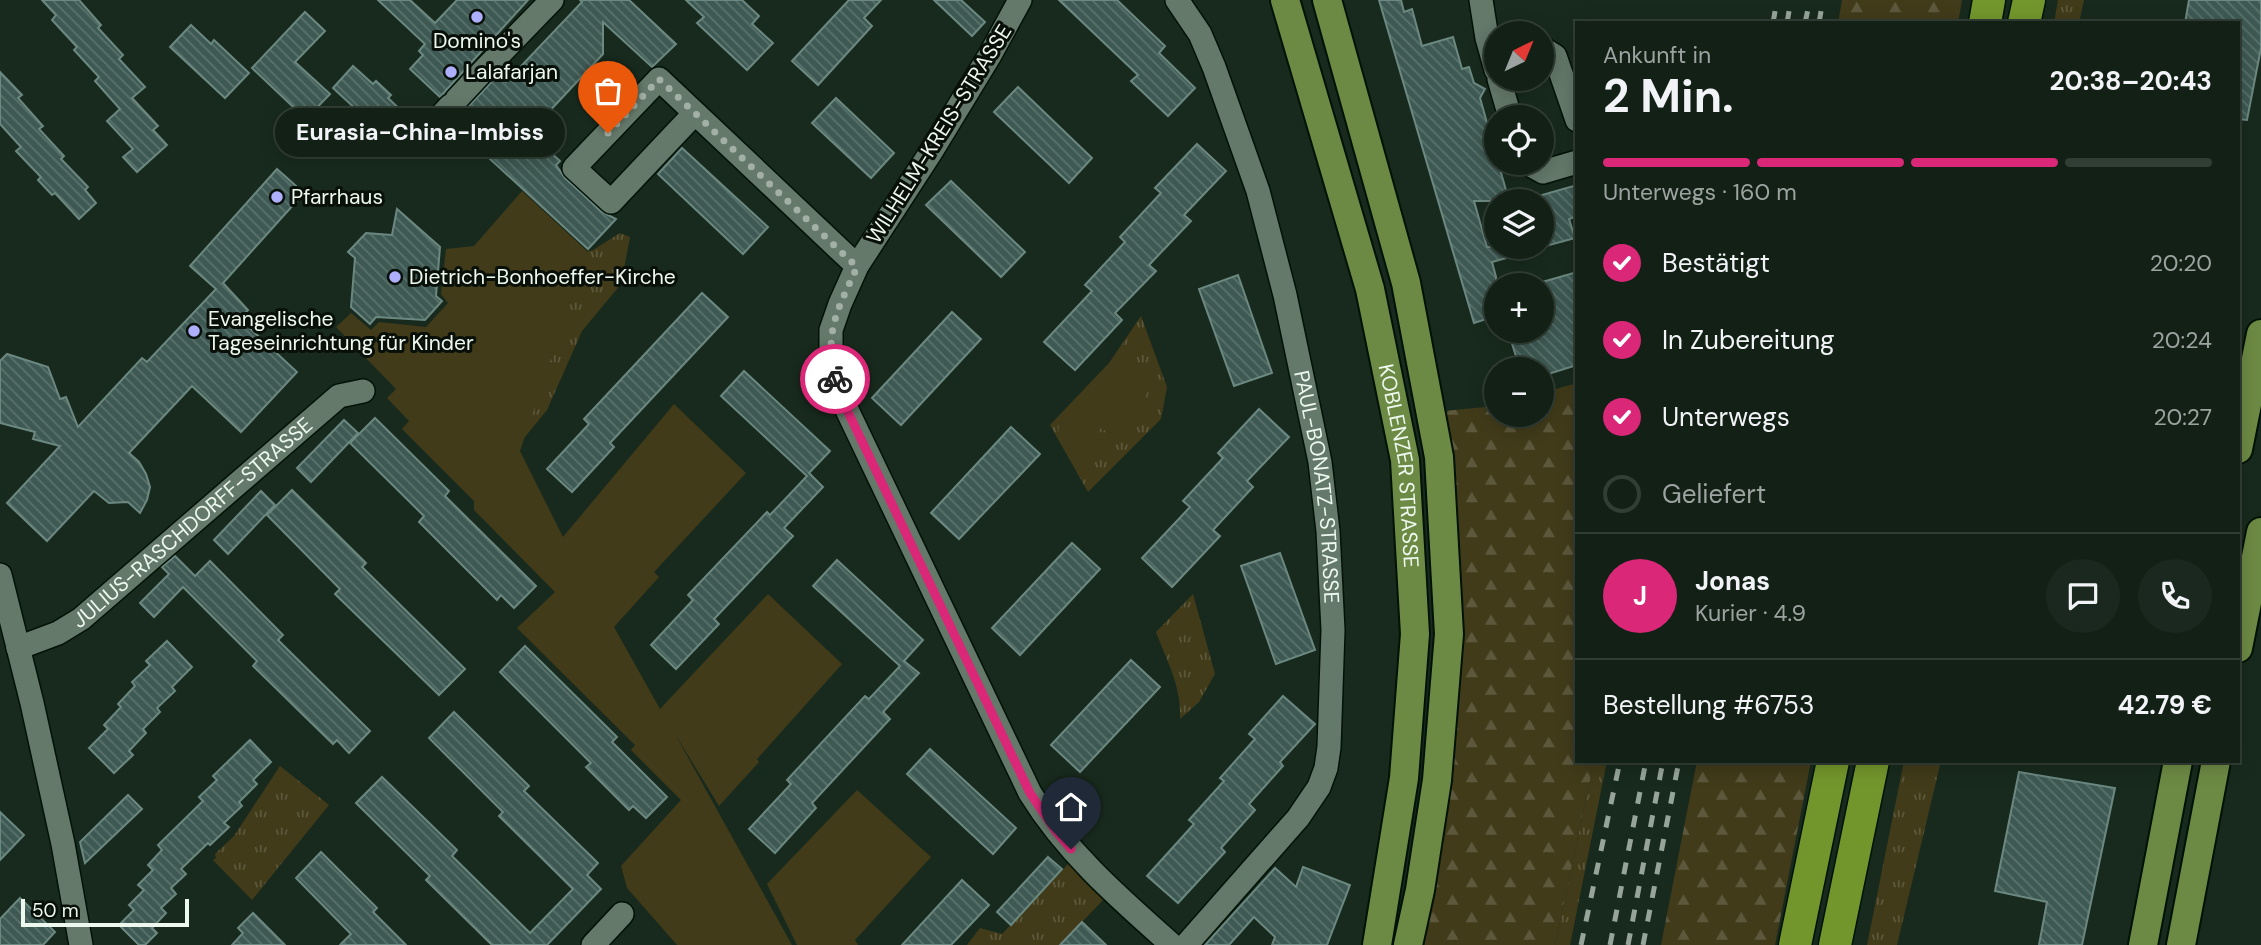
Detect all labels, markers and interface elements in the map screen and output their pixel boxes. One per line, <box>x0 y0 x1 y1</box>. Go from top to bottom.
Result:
marker: Domino's <box>469 9 485 25</box>
street label: WILHELM-KREIS-STRASSE <box>860 19 1018 249</box>
north arrow <box>1484 21 1554 91</box>
map controls <box>1484 21 1554 427</box>
place label: Domino's <box>433 27 521 55</box>
text: Ankunft in <box>1603 40 1711 70</box>
place label: Lalafarjan <box>465 58 558 86</box>
pin <box>578 61 638 133</box>
marker: Lalafarjan <box>443 64 459 80</box>
text: 20:38–20:43 <box>2050 64 2212 98</box>
text: 2 Min. <box>1603 66 1734 126</box>
icon: bag <box>589 72 627 110</box>
button: locate <box>1484 105 1554 175</box>
callout: Eurasia-China-Imbiss <box>276 108 566 158</box>
text: Eurasia-China-Imbiss <box>296 117 544 147</box>
text: Unterwegs · 160 m <box>1603 177 1797 207</box>
place label: Pfarrhaus <box>291 183 383 211</box>
marker: Pfarrhaus <box>269 189 285 205</box>
button: layers <box>1484 189 1554 259</box>
icon: check <box>1603 244 1641 282</box>
text: Bestätigt <box>1662 246 1770 280</box>
text: 20:20 <box>2150 248 2212 278</box>
place label: Dietrich-Bonhoeffer-Kirche <box>409 263 676 291</box>
marker: Dietrich-Bonhoeffer-Kirche <box>387 269 403 285</box>
button: + <box>1484 273 1554 343</box>
place label: Evangelische Tageseinrichtung für Kinder <box>208 305 474 357</box>
icon: check <box>1603 321 1641 359</box>
marker: Evangelische Tageseinrichtung für Kinder <box>186 323 202 339</box>
text: In Zubereitung <box>1662 323 1835 357</box>
text: 20:24 <box>2152 325 2212 355</box>
courier <box>800 344 870 414</box>
button: − <box>1484 357 1554 427</box>
icon: bike <box>816 360 854 398</box>
street label: KOBLENZER STRASSE <box>1372 362 1425 569</box>
street label: PAUL-BONATZ-STRASSE <box>1287 368 1346 604</box>
icon: check <box>1603 398 1641 436</box>
text: Unterwegs <box>1662 400 1790 434</box>
text: 20:27 <box>2153 402 2212 432</box>
street label: JULIUS-RASCHDORFF-STRASSE <box>68 411 319 635</box>
text: Geliefert <box>1662 477 1766 511</box>
button: chat <box>2046 559 2120 633</box>
button: phone <box>2138 559 2212 633</box>
text: Jonas <box>1695 564 1770 598</box>
text: J <box>1633 579 1647 613</box>
text: Kurier · 4.9 <box>1695 598 1806 628</box>
text: Bestellung #6753 <box>1603 688 1814 722</box>
text: 42.79 € <box>2117 688 2212 722</box>
pin <box>1041 777 1101 849</box>
icon: home <box>1052 788 1090 826</box>
scale bar <box>21 896 189 928</box>
text: 50 m <box>32 898 79 923</box>

